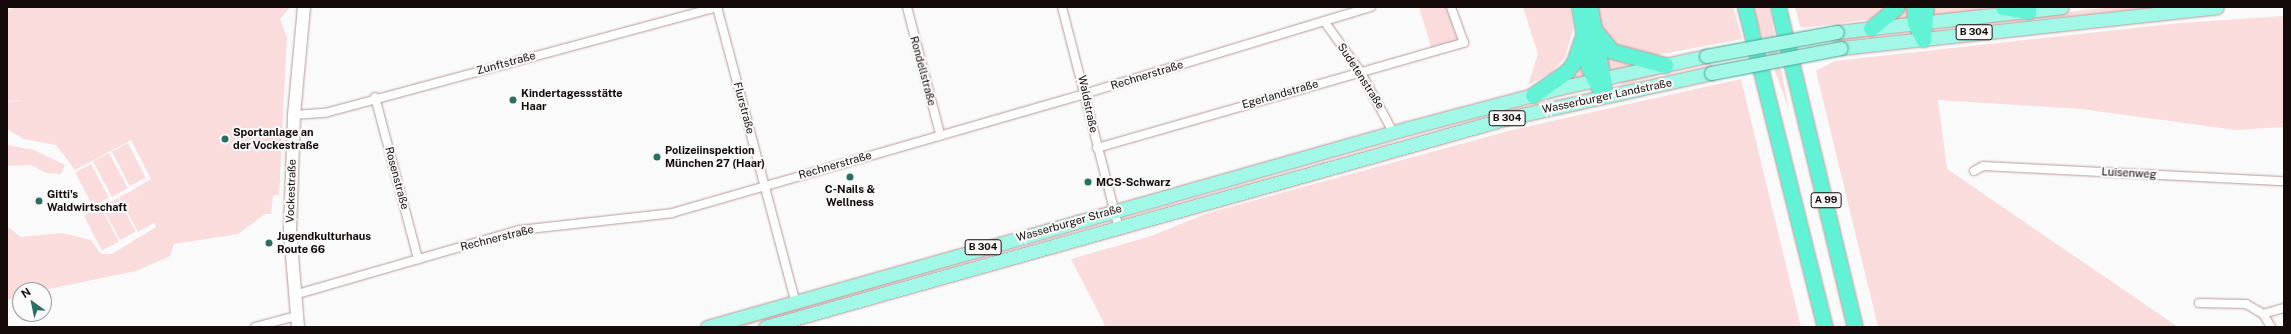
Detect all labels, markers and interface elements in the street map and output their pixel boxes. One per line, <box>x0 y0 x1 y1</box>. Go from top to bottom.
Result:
road number: B 304 <box>1955 24 1993 40</box>
street label: Rondellstraße <box>907 35 939 107</box>
street label: Sudetenstraße <box>1335 41 1387 111</box>
street label: Zunftstraße <box>475 49 537 77</box>
street label: Rechnerstraße <box>1109 58 1185 92</box>
street label: Waldstraße <box>1075 74 1101 134</box>
street label: Wasserburger Landstraße <box>1541 76 1673 116</box>
street label: Egerlandstraße <box>1240 77 1320 111</box>
street label: Flurstraße <box>731 81 757 135</box>
place label: Kindertagessstätte Haar <box>521 87 623 113</box>
marker: Kindertagessstätte Haar <box>508 95 518 105</box>
road number: B 304 <box>1488 110 1526 126</box>
place label: Sportanlage an der Vockestraße <box>233 126 319 152</box>
marker: Sportanlage an der Vockestraße <box>220 134 230 144</box>
place label: Polizeiinspektion München 27 (Haar) <box>665 144 765 170</box>
street label: Rosenstraße <box>382 145 412 211</box>
street label: Rechnerstraße <box>797 148 873 182</box>
marker: Polizeiinspektion München 27 (Haar) <box>652 152 662 162</box>
street label: Vockestraße <box>283 159 299 223</box>
street label: Luisenweg <box>2101 165 2157 181</box>
marker: C-Nails & Wellness <box>845 172 855 182</box>
place label: MCS-Schwarz <box>1096 175 1170 189</box>
marker: MCS-Schwarz <box>1083 177 1093 187</box>
place label: C-Nails & Wellness <box>825 183 875 209</box>
place label: Gitti's Waldwirtschaft <box>47 188 127 214</box>
road number: A 99 <box>1810 192 1842 208</box>
marker: Gitti's Waldwirtschaft <box>34 196 44 206</box>
street label: Wasserburger Straße <box>1015 202 1123 244</box>
street label: Rechnerstraße <box>459 222 535 254</box>
place label: Jugendkulturhaus Route 66 <box>277 230 371 256</box>
marker: Jugendkulturhaus Route 66 <box>264 238 274 248</box>
road number: B 304 <box>964 239 1002 255</box>
north arrow <box>12 282 52 322</box>
text: N <box>19 285 33 300</box>

